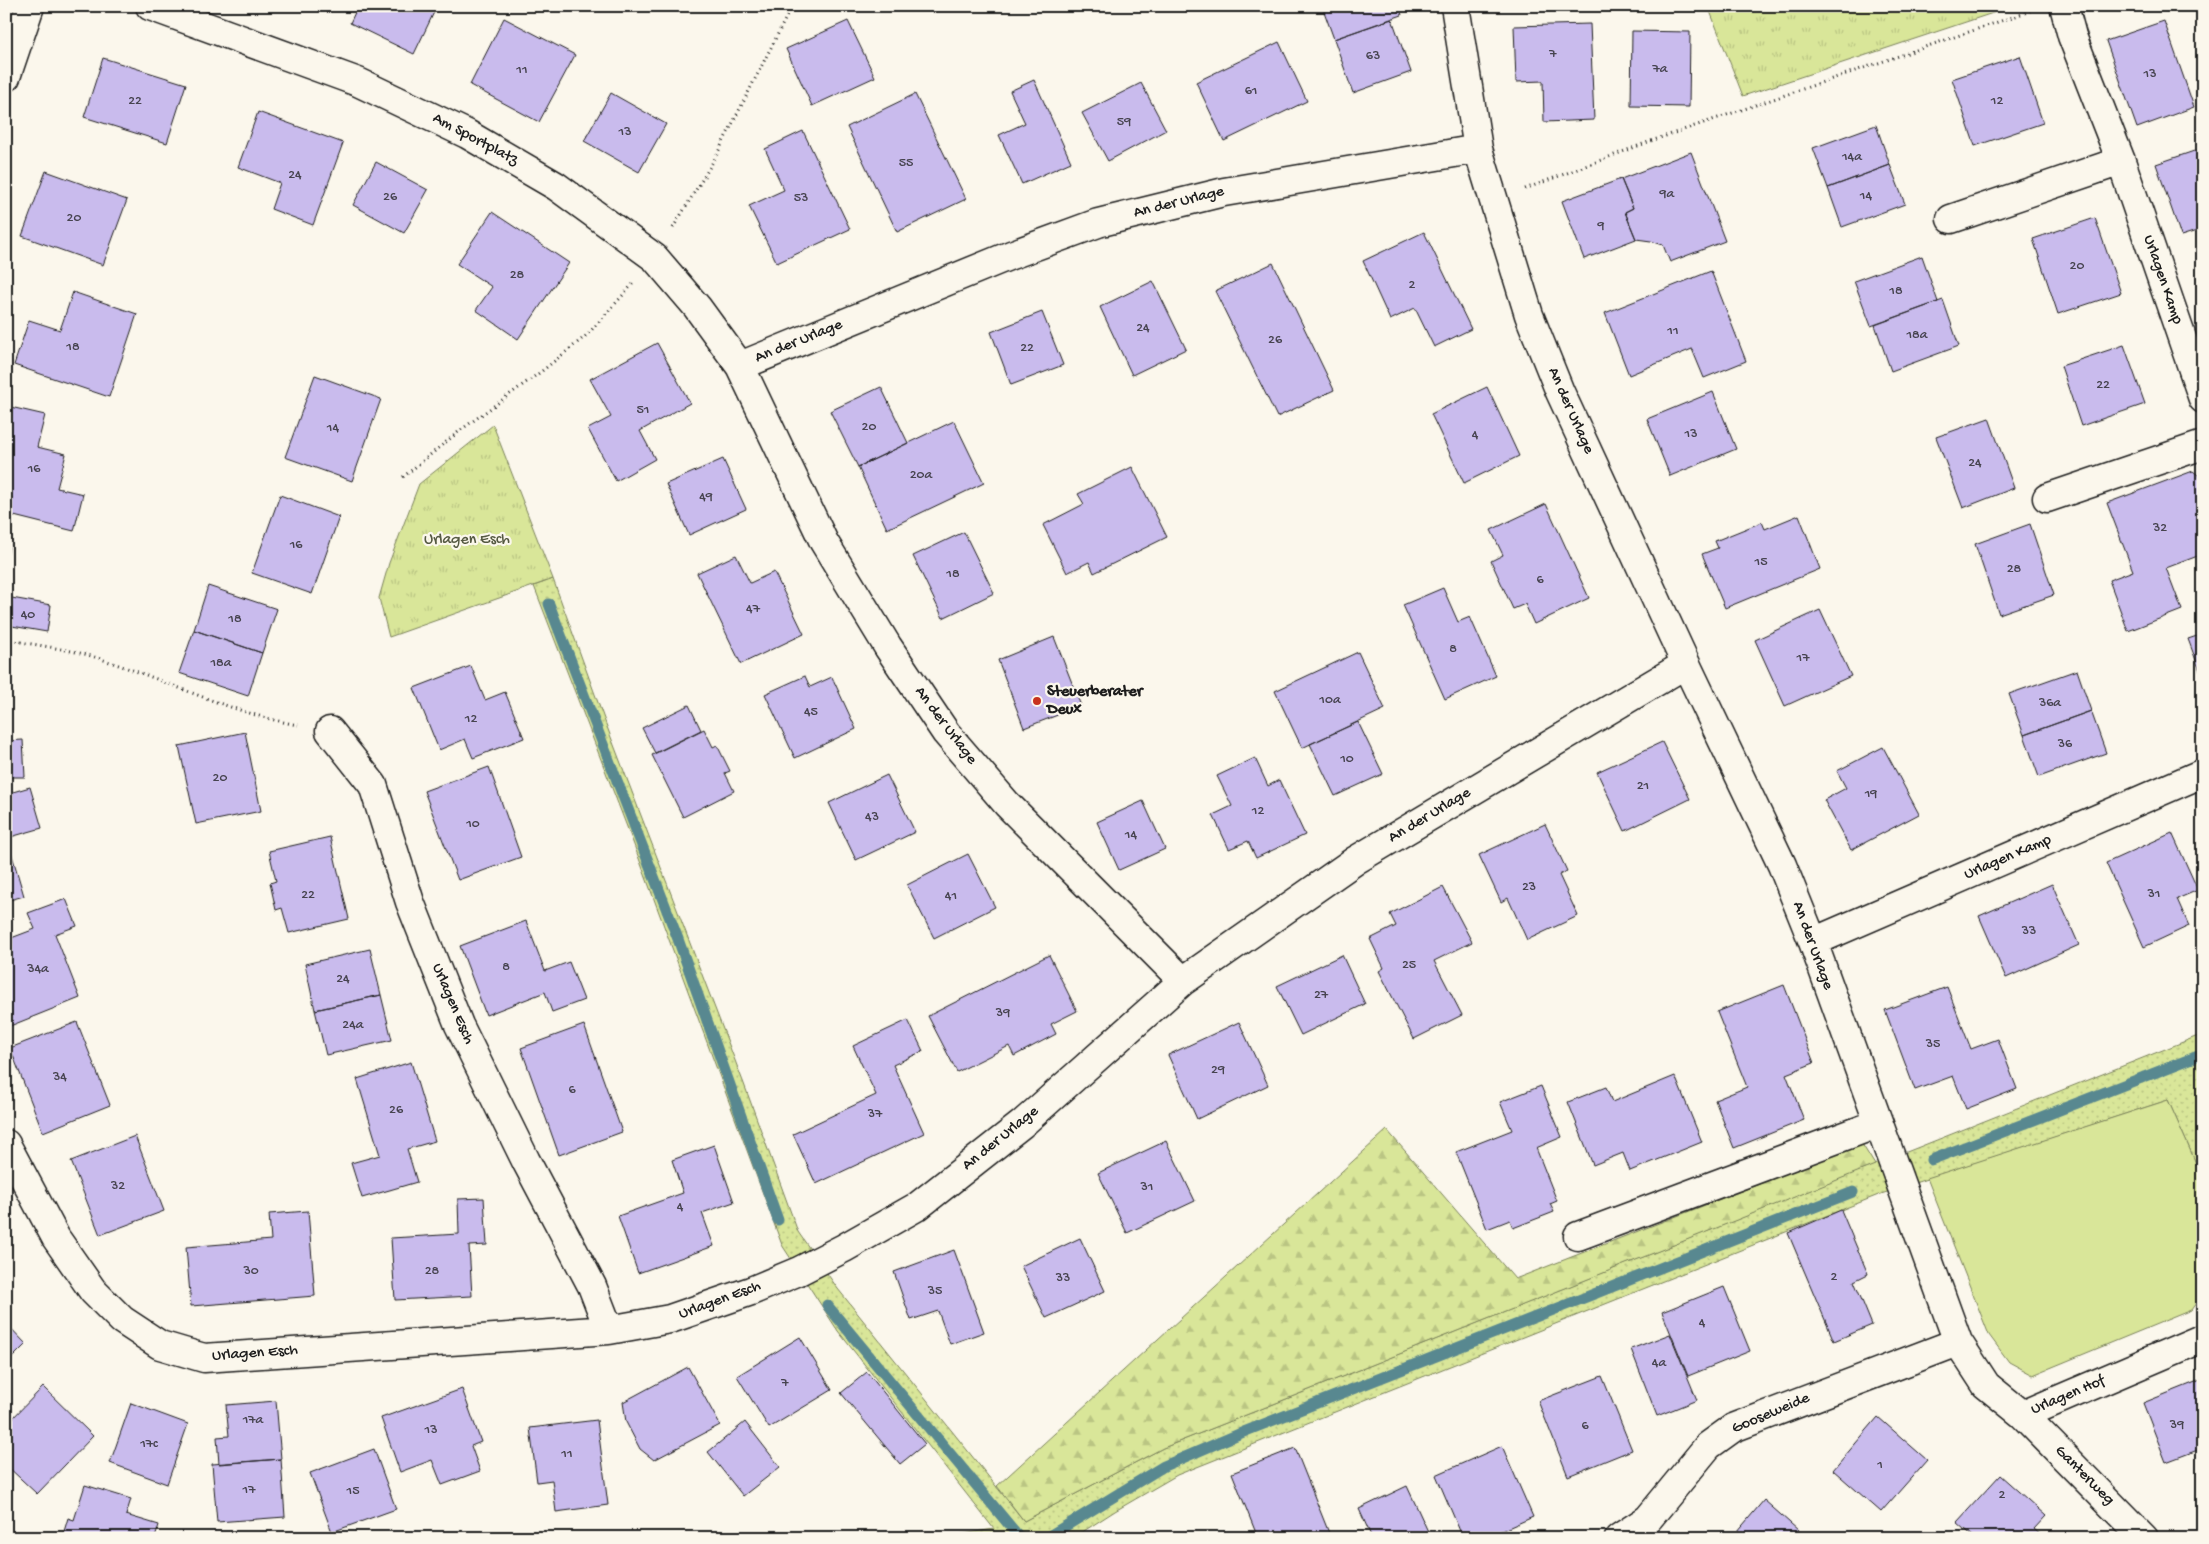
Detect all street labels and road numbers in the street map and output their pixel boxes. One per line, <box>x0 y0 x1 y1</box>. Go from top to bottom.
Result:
street label: Am Sportplatz <box>429 109 522 171</box>
street label: An der Urlage <box>1132 182 1227 223</box>
street label: Urlagen Kamp <box>2138 233 2186 327</box>
street label: An der Urlage <box>753 316 846 368</box>
street label: An der Urlage <box>1542 365 1598 458</box>
street label: An der Urlage <box>910 683 981 769</box>
street label: An der Urlage <box>1385 784 1475 848</box>
street label: Urlagen Kamp <box>1961 831 2055 885</box>
street label: An der Urlage <box>1787 899 1837 993</box>
street label: Urlagen Esch <box>426 961 478 1048</box>
street label: An der Urlage <box>959 1102 1044 1176</box>
street label: Urlagen Esch <box>676 1277 764 1325</box>
street label: Urlagen Esch <box>211 1341 299 1366</box>
street label: Urlagen Hof <box>2028 1372 2109 1420</box>
street label: Gooseweide <box>1729 1389 1813 1439</box>
street label: Ganterweg <box>2050 1442 2118 1510</box>

